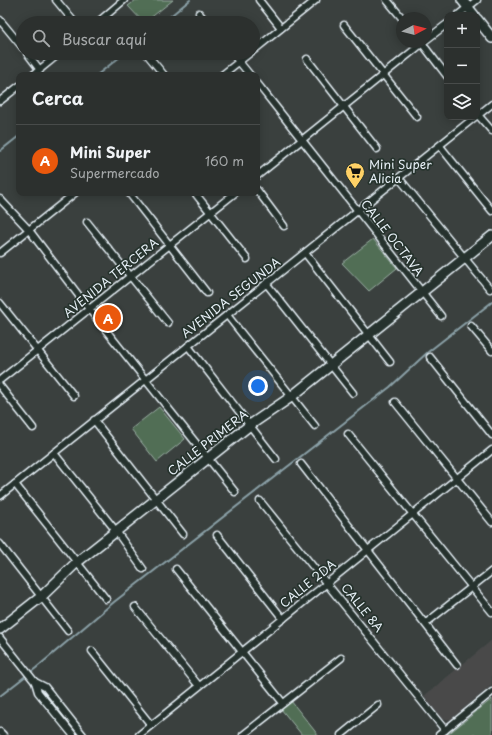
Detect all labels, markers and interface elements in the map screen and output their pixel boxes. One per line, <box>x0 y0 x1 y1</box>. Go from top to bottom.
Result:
north arrow <box>396 12 432 48</box>
map controls <box>444 12 480 120</box>
button: + <box>444 12 480 48</box>
search box <box>16 16 260 60</box>
icon: search <box>30 27 52 49</box>
text: Buscar aquí <box>62 27 146 50</box>
button: − <box>444 48 480 84</box>
button: layers <box>444 84 480 120</box>
text: Cerca <box>32 85 83 111</box>
text: Mini Super <box>70 140 150 163</box>
text: A <box>40 151 50 170</box>
text: 160 m <box>205 151 244 170</box>
place label: Mini Super Alicia <box>369 155 432 187</box>
supermarket icon: Mini Super Alicia <box>344 161 366 189</box>
text: Supermercado <box>70 163 160 182</box>
street label: CALLE OCTAVA <box>357 195 428 279</box>
street label: AVENIDA TERCERA <box>61 236 161 320</box>
street label: AVENIDA SEGUNDA <box>177 252 284 342</box>
pin: A <box>95 303 121 333</box>
your location <box>248 376 268 396</box>
street label: CALLE PRIMERA <box>163 405 251 479</box>
street label: CALLE 2DA <box>275 555 340 612</box>
street label: CALLE 8A <box>337 579 388 636</box>

